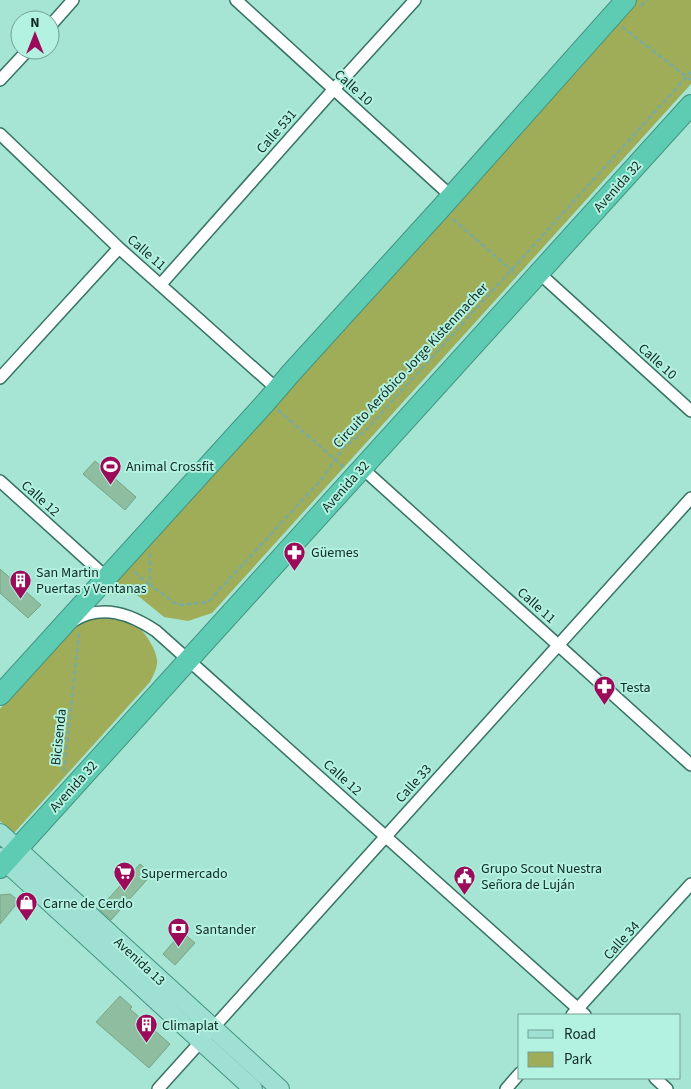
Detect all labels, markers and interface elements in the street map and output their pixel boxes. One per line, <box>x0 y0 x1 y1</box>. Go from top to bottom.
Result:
north arrow <box>10 10 60 60</box>
text: N <box>30 13 40 33</box>
street label: Calle 10 <box>330 65 377 111</box>
street label: Calle 531 <box>252 105 302 158</box>
street label: Avenida 32 <box>589 156 646 217</box>
street label: Calle 11 <box>122 230 170 275</box>
street label: Circuito Aeróbico Jorge Kistenmacher <box>329 279 493 453</box>
street label: Calle 10 <box>634 339 681 385</box>
sports icon: Animal Crossfit <box>98 454 122 485</box>
street label: Avenida 32 <box>317 456 374 517</box>
place label: Animal Crossfit <box>126 457 214 477</box>
street label: Calle 12 <box>17 476 64 522</box>
pharmacy icon: Güemes <box>283 540 307 571</box>
place label: Güemes <box>311 543 359 563</box>
place label: San Martin Puertas y Ventanas <box>36 563 147 599</box>
building icon: San Martin Puertas y Ventanas <box>8 568 32 599</box>
street label: Calle 11 <box>513 583 560 629</box>
pharmacy icon: Testa <box>592 675 616 706</box>
place label: Testa <box>620 678 651 698</box>
street label: Bicisenda <box>46 708 72 766</box>
street label: Calle 12 <box>319 755 366 801</box>
street label: Avenida 32 <box>45 756 102 817</box>
street label: Calle 33 <box>391 760 437 807</box>
place label: Grupo Scout Nuestra Señora de Luján <box>481 859 602 895</box>
supermarket icon: Supermercado <box>113 861 137 892</box>
place label: Supermercado <box>141 864 228 884</box>
public building icon: Grupo Scout Nuestra Señora de Luján <box>453 864 477 895</box>
shop icon: Carne de Cerdo <box>15 891 39 922</box>
place label: Carne de Cerdo <box>43 894 133 914</box>
bank icon: Santander <box>167 917 191 948</box>
street label: Calle 34 <box>599 917 645 964</box>
place label: Santander <box>195 920 256 940</box>
street label: Avenida 13 <box>109 933 169 991</box>
building icon: Climaplat <box>134 1013 158 1044</box>
legend <box>518 1014 681 1079</box>
place label: Climaplat <box>162 1016 219 1036</box>
text: Road <box>564 1024 596 1045</box>
text: Park <box>564 1049 593 1070</box>

